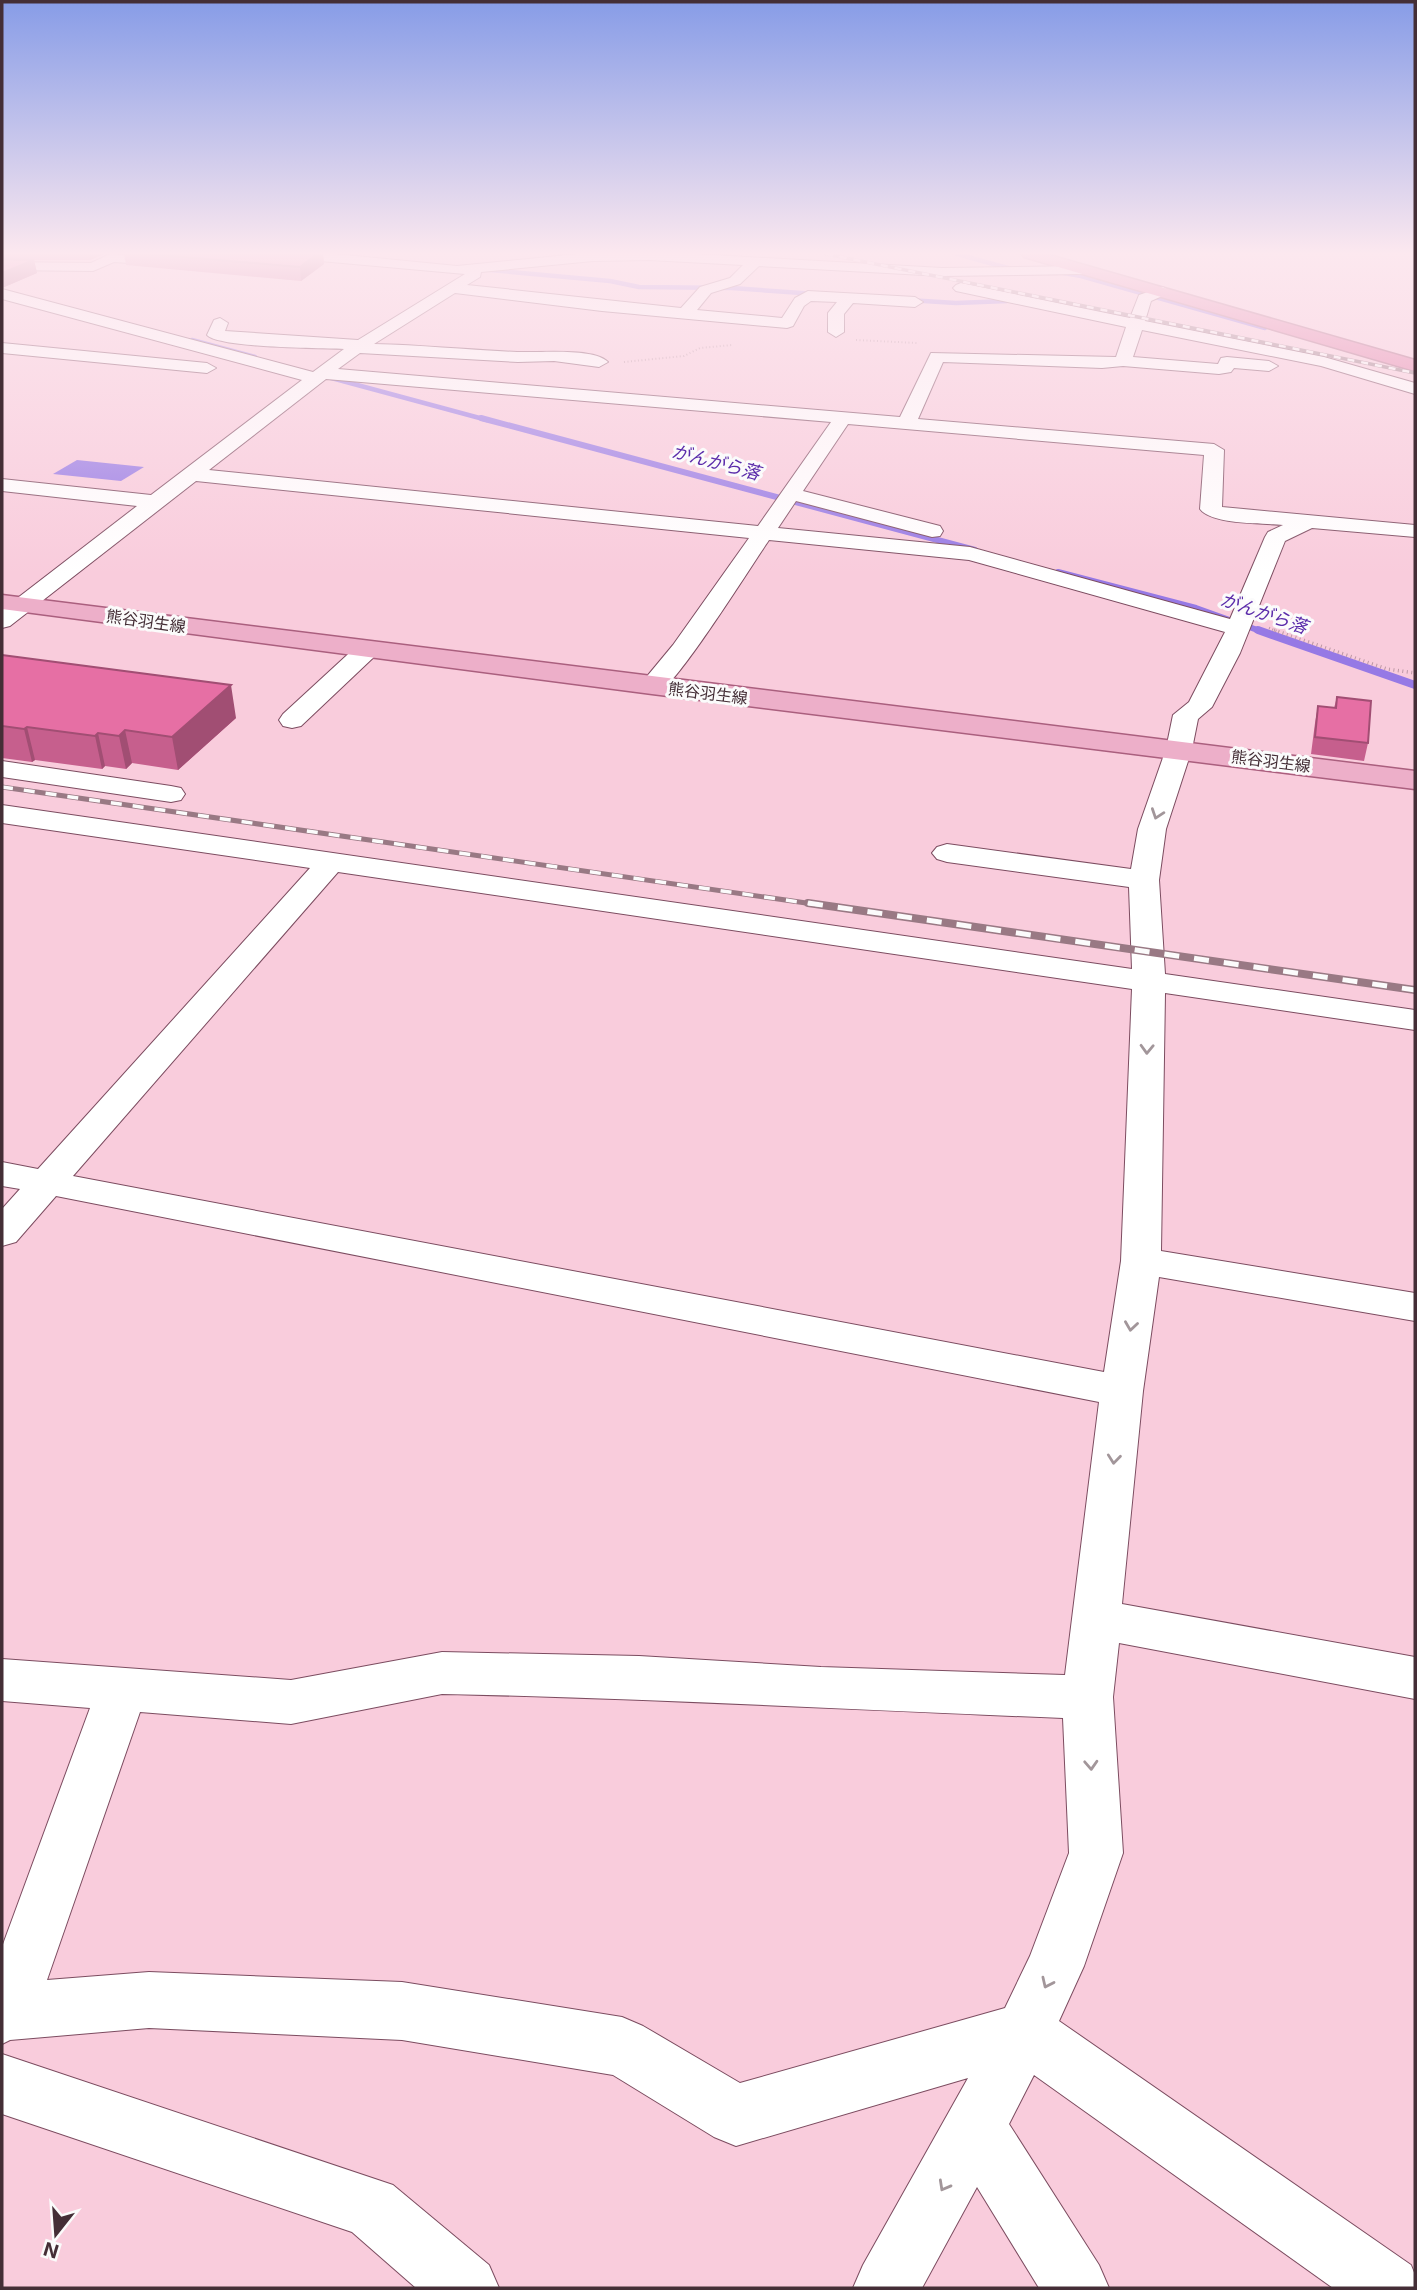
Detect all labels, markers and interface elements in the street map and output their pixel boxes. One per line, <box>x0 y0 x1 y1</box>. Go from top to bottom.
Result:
water label: がんがら落 <box>670 440 765 485</box>
water label: がんがら落 <box>1218 588 1313 639</box>
street label: 熊谷羽生線 <box>105 606 187 636</box>
street label: 熊谷羽生線 <box>667 678 749 708</box>
street label: 熊谷羽生線 <box>1230 746 1312 776</box>
one-way arrow <box>1151 807 1165 819</box>
one-way arrow <box>1139 1044 1154 1055</box>
one-way arrow <box>1124 1320 1139 1332</box>
one-way arrow <box>1107 1453 1122 1464</box>
one-way arrow <box>1084 1760 1099 1771</box>
one-way arrow <box>1041 1976 1055 1988</box>
one-way arrow <box>939 2179 952 2191</box>
north arrow <box>21 2199 91 2269</box>
text: N <box>41 2237 61 2263</box>

